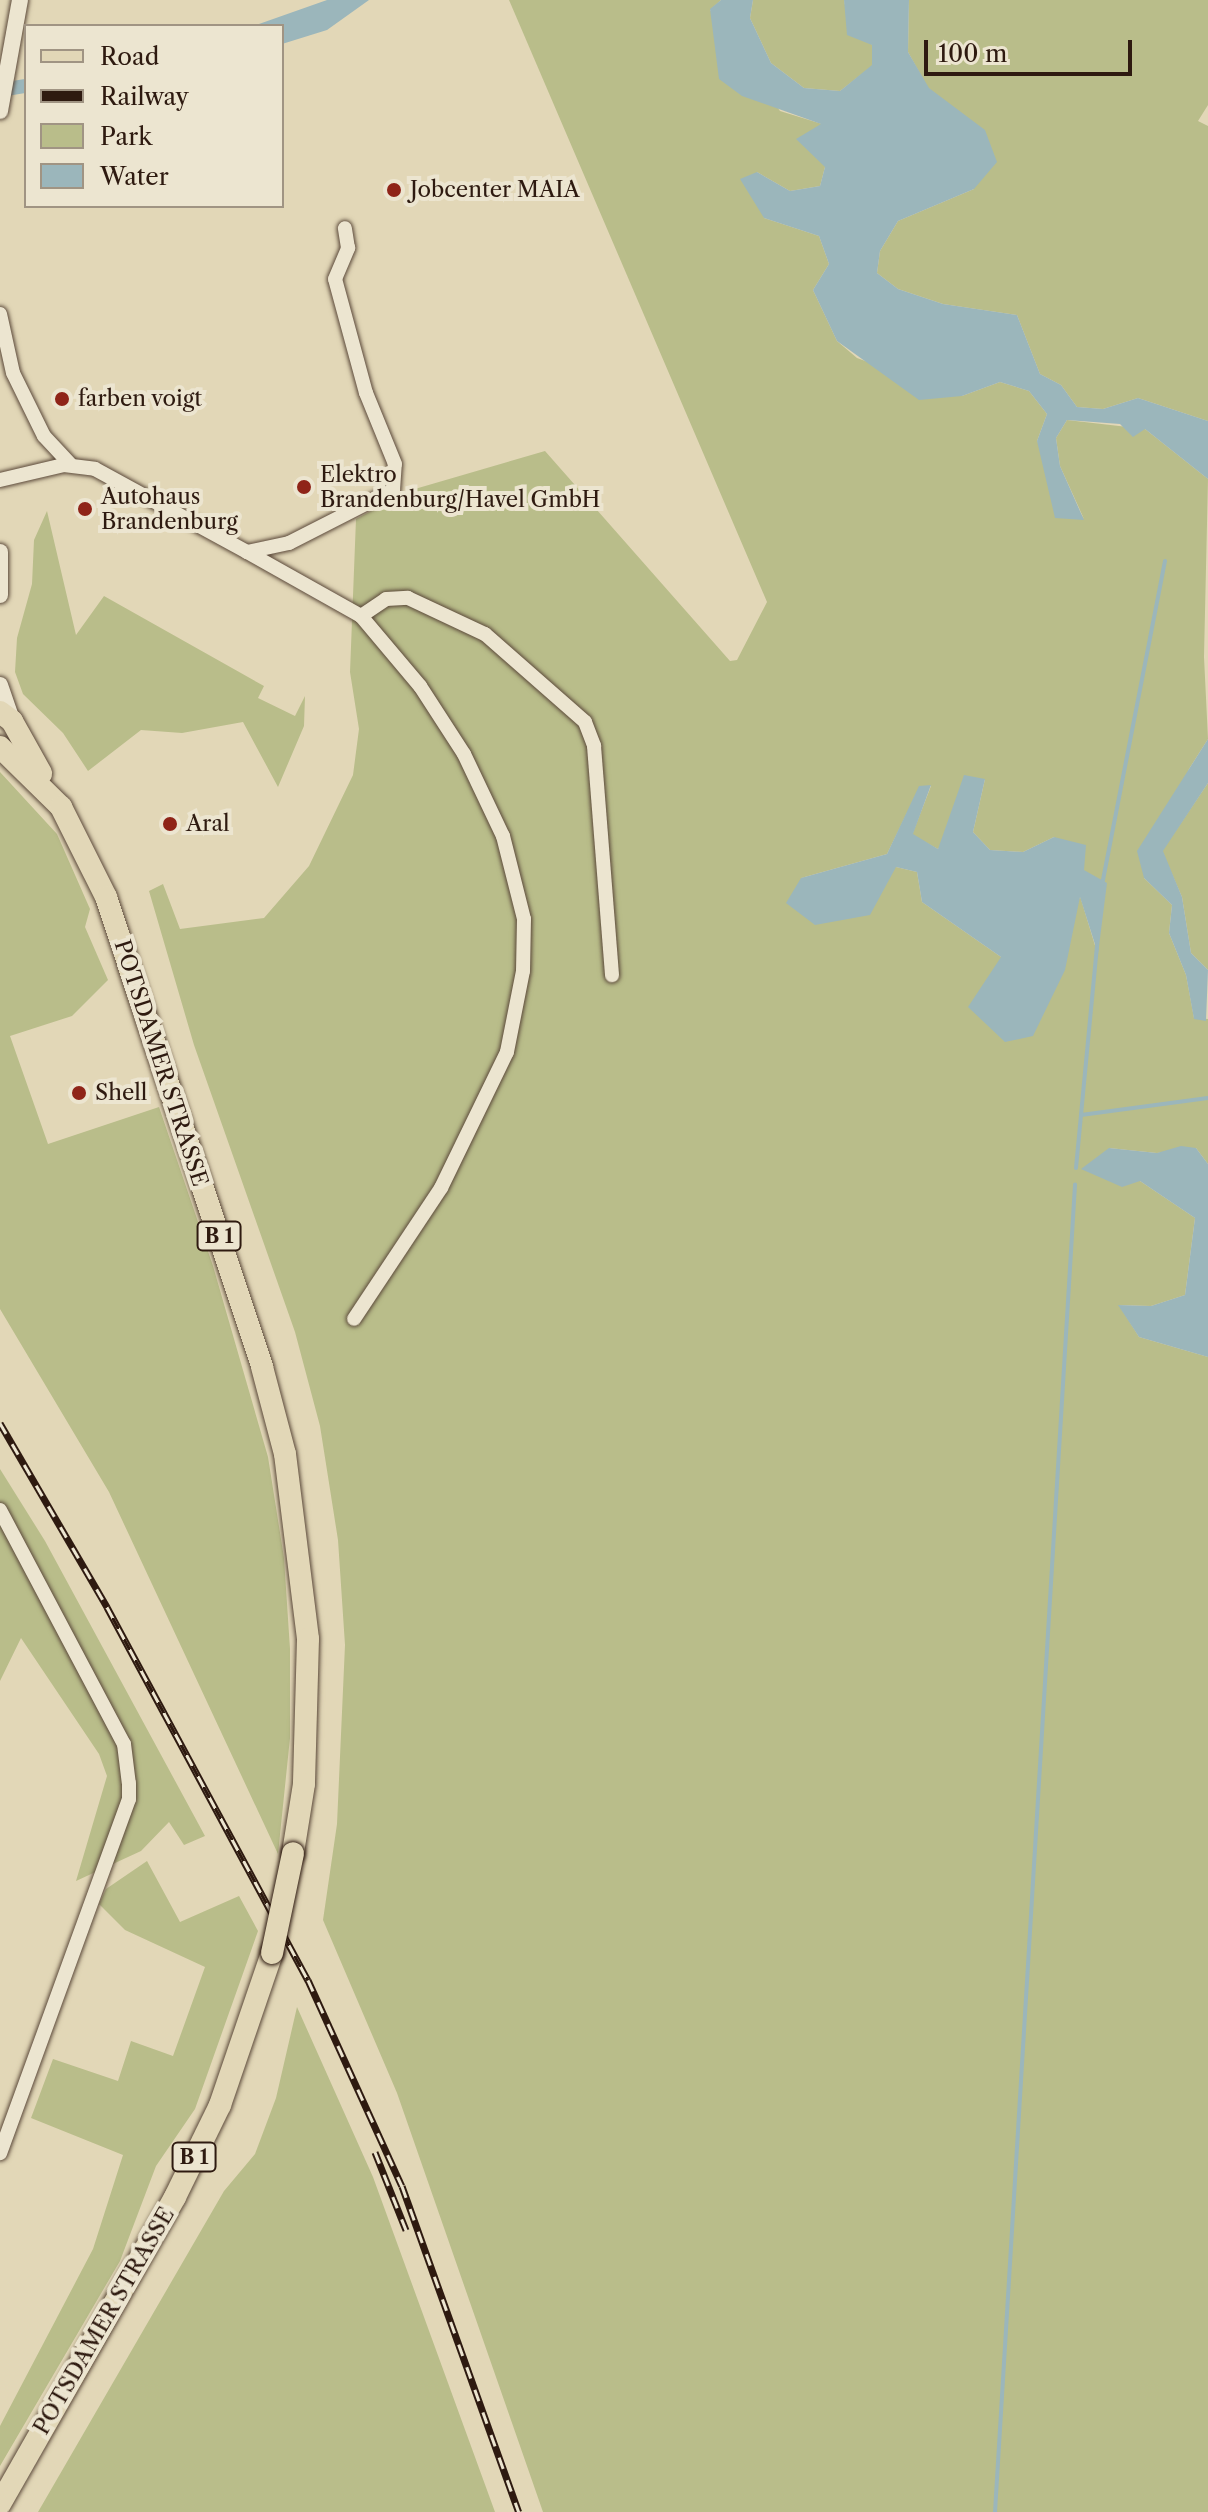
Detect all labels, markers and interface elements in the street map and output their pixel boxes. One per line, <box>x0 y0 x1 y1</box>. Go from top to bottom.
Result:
legend <box>24 24 284 208</box>
scale bar <box>928 24 1136 74</box>
text: 100 m <box>938 39 1007 68</box>
text: Road <box>100 42 159 71</box>
text: Railway <box>100 82 189 111</box>
text: Park <box>100 122 152 151</box>
text: Water <box>100 162 169 191</box>
place label: Jobcenter MAIA <box>410 177 580 203</box>
marker: Jobcenter MAIA <box>385 181 403 199</box>
place label: farben voigt <box>78 386 203 412</box>
marker: farben voigt <box>53 390 71 408</box>
place label: Elektro Brandenburg/Havel GmbH <box>320 461 600 512</box>
marker: Elektro Brandenburg/Havel GmbH <box>295 478 313 496</box>
place label: Autohaus Brandenburg <box>101 483 238 534</box>
marker: Autohaus Brandenburg <box>76 500 94 518</box>
place label: Aral <box>186 811 230 837</box>
marker: Aral <box>161 815 179 833</box>
street label: POTSDAMER STRASSE <box>108 936 214 1190</box>
place label: Shell <box>95 1080 147 1106</box>
marker: Shell <box>70 1084 88 1102</box>
road number: B 1 <box>195 1220 243 1252</box>
road number: B 1 <box>170 2141 218 2173</box>
street label: POTSDAMER STRASSE <box>28 2202 180 2440</box>

